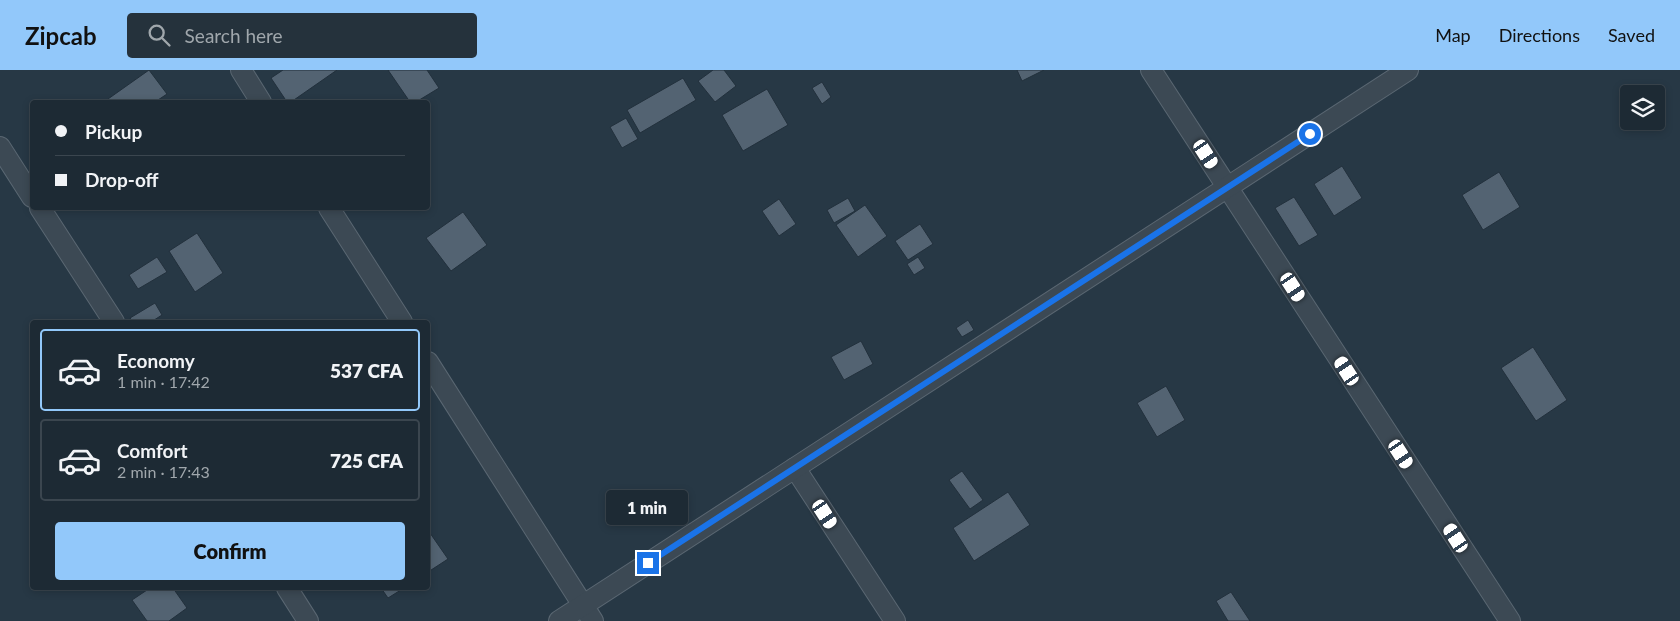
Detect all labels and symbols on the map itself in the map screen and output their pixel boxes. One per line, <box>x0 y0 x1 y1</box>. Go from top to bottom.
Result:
route start <box>1299 123 1321 145</box>
car <box>1191 137 1220 171</box>
car <box>1278 270 1307 304</box>
car <box>1332 354 1361 388</box>
car <box>1386 437 1415 471</box>
callout: 1 min <box>607 490 689 526</box>
car <box>810 497 839 531</box>
car <box>1441 521 1470 555</box>
route end <box>637 552 659 574</box>

